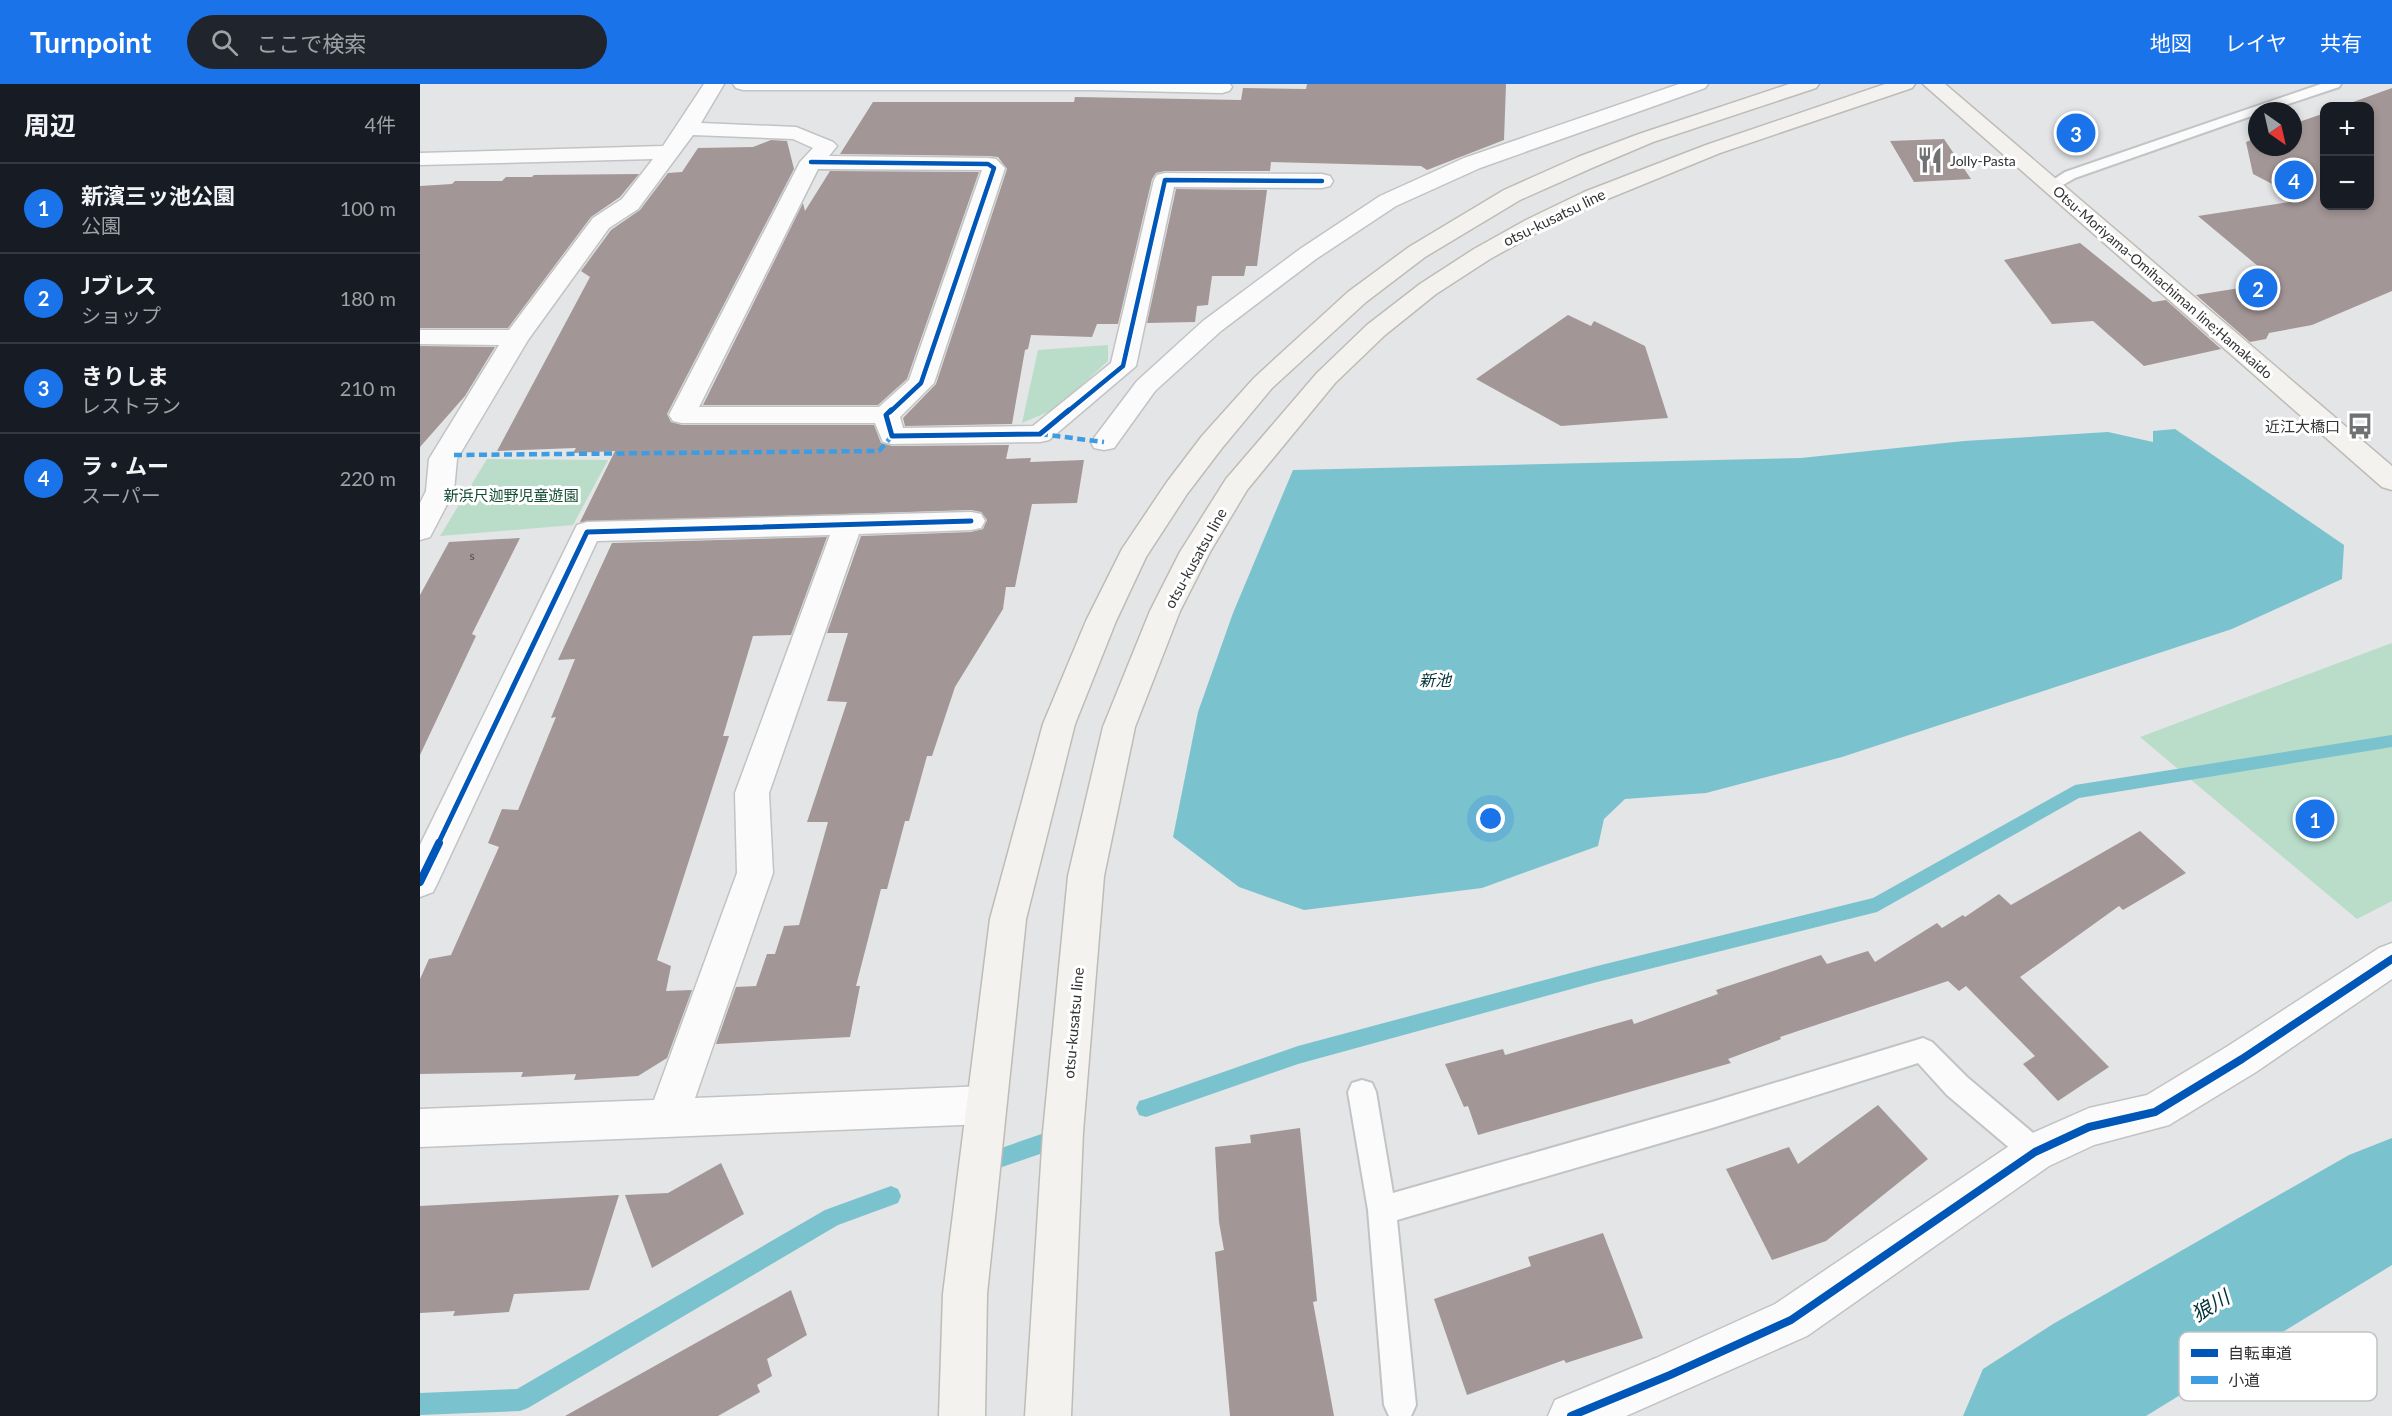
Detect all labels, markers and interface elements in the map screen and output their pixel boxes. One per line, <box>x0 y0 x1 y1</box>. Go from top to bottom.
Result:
search box <box>187 15 607 69</box>
text: Turnpoint <box>30 25 151 59</box>
icon: search <box>208 26 241 59</box>
text: ここで検索 <box>256 30 366 57</box>
text: 地図 <box>2150 30 2192 55</box>
text: レイヤ <box>2225 30 2287 55</box>
text: 共有 <box>2320 30 2362 55</box>
north arrow <box>2248 102 2302 156</box>
map controls <box>2320 102 2374 210</box>
button: + <box>2320 102 2374 156</box>
text: 周辺 <box>24 109 76 141</box>
pin: 3 <box>2056 110 2096 156</box>
text: 4件 <box>364 112 396 136</box>
restaurant icon: Jolly-Pasta <box>1915 145 1945 175</box>
place label: Jolly-Pasta <box>1950 152 2016 169</box>
button: − <box>2320 156 2374 210</box>
pin: 4 <box>2274 158 2314 202</box>
text: 新濱三ッ池公園 <box>81 182 235 209</box>
street label: Otsu-Moriyama-Omihachiman line;Hamakaido <box>2050 182 2276 382</box>
street label: otsu-kusatsu line <box>1500 184 1608 250</box>
text: 1 <box>38 196 49 220</box>
text: 100 m <box>340 196 396 220</box>
text: 公園 <box>81 213 121 237</box>
pin: 2 <box>2238 266 2278 310</box>
text: Jブレス <box>81 272 156 299</box>
text: 2 <box>38 286 49 310</box>
text: 180 m <box>340 286 396 310</box>
text: ショップ <box>81 303 161 327</box>
text: きりしま <box>81 362 169 389</box>
text: 3 <box>38 376 49 400</box>
text: 210 m <box>340 376 396 400</box>
text: レストラン <box>81 393 181 417</box>
bus stop icon: 近江大橋口 <box>2345 411 2375 441</box>
place label: 近江大橋口 <box>2265 417 2340 435</box>
text: ラ・ムー <box>81 452 169 479</box>
text: 4 <box>38 466 49 490</box>
text: 220 m <box>340 466 396 490</box>
text: スーパー <box>81 483 161 507</box>
park label: 新浜尺迦野児童遊園 <box>443 486 579 504</box>
street label: otsu-kusatsu line <box>1160 505 1230 611</box>
house number: s <box>469 548 475 563</box>
water label: 新池 <box>1419 670 1453 689</box>
pin: 1 <box>2296 796 2334 842</box>
your location <box>1476 804 1505 833</box>
street label: otsu-kusatsu line <box>1059 967 1087 1079</box>
water label: 狼川 <box>2187 1283 2235 1326</box>
legend <box>2179 1332 2377 1401</box>
text: 自転車道 <box>2228 1343 2292 1362</box>
text: 小道 <box>2228 1370 2260 1389</box>

